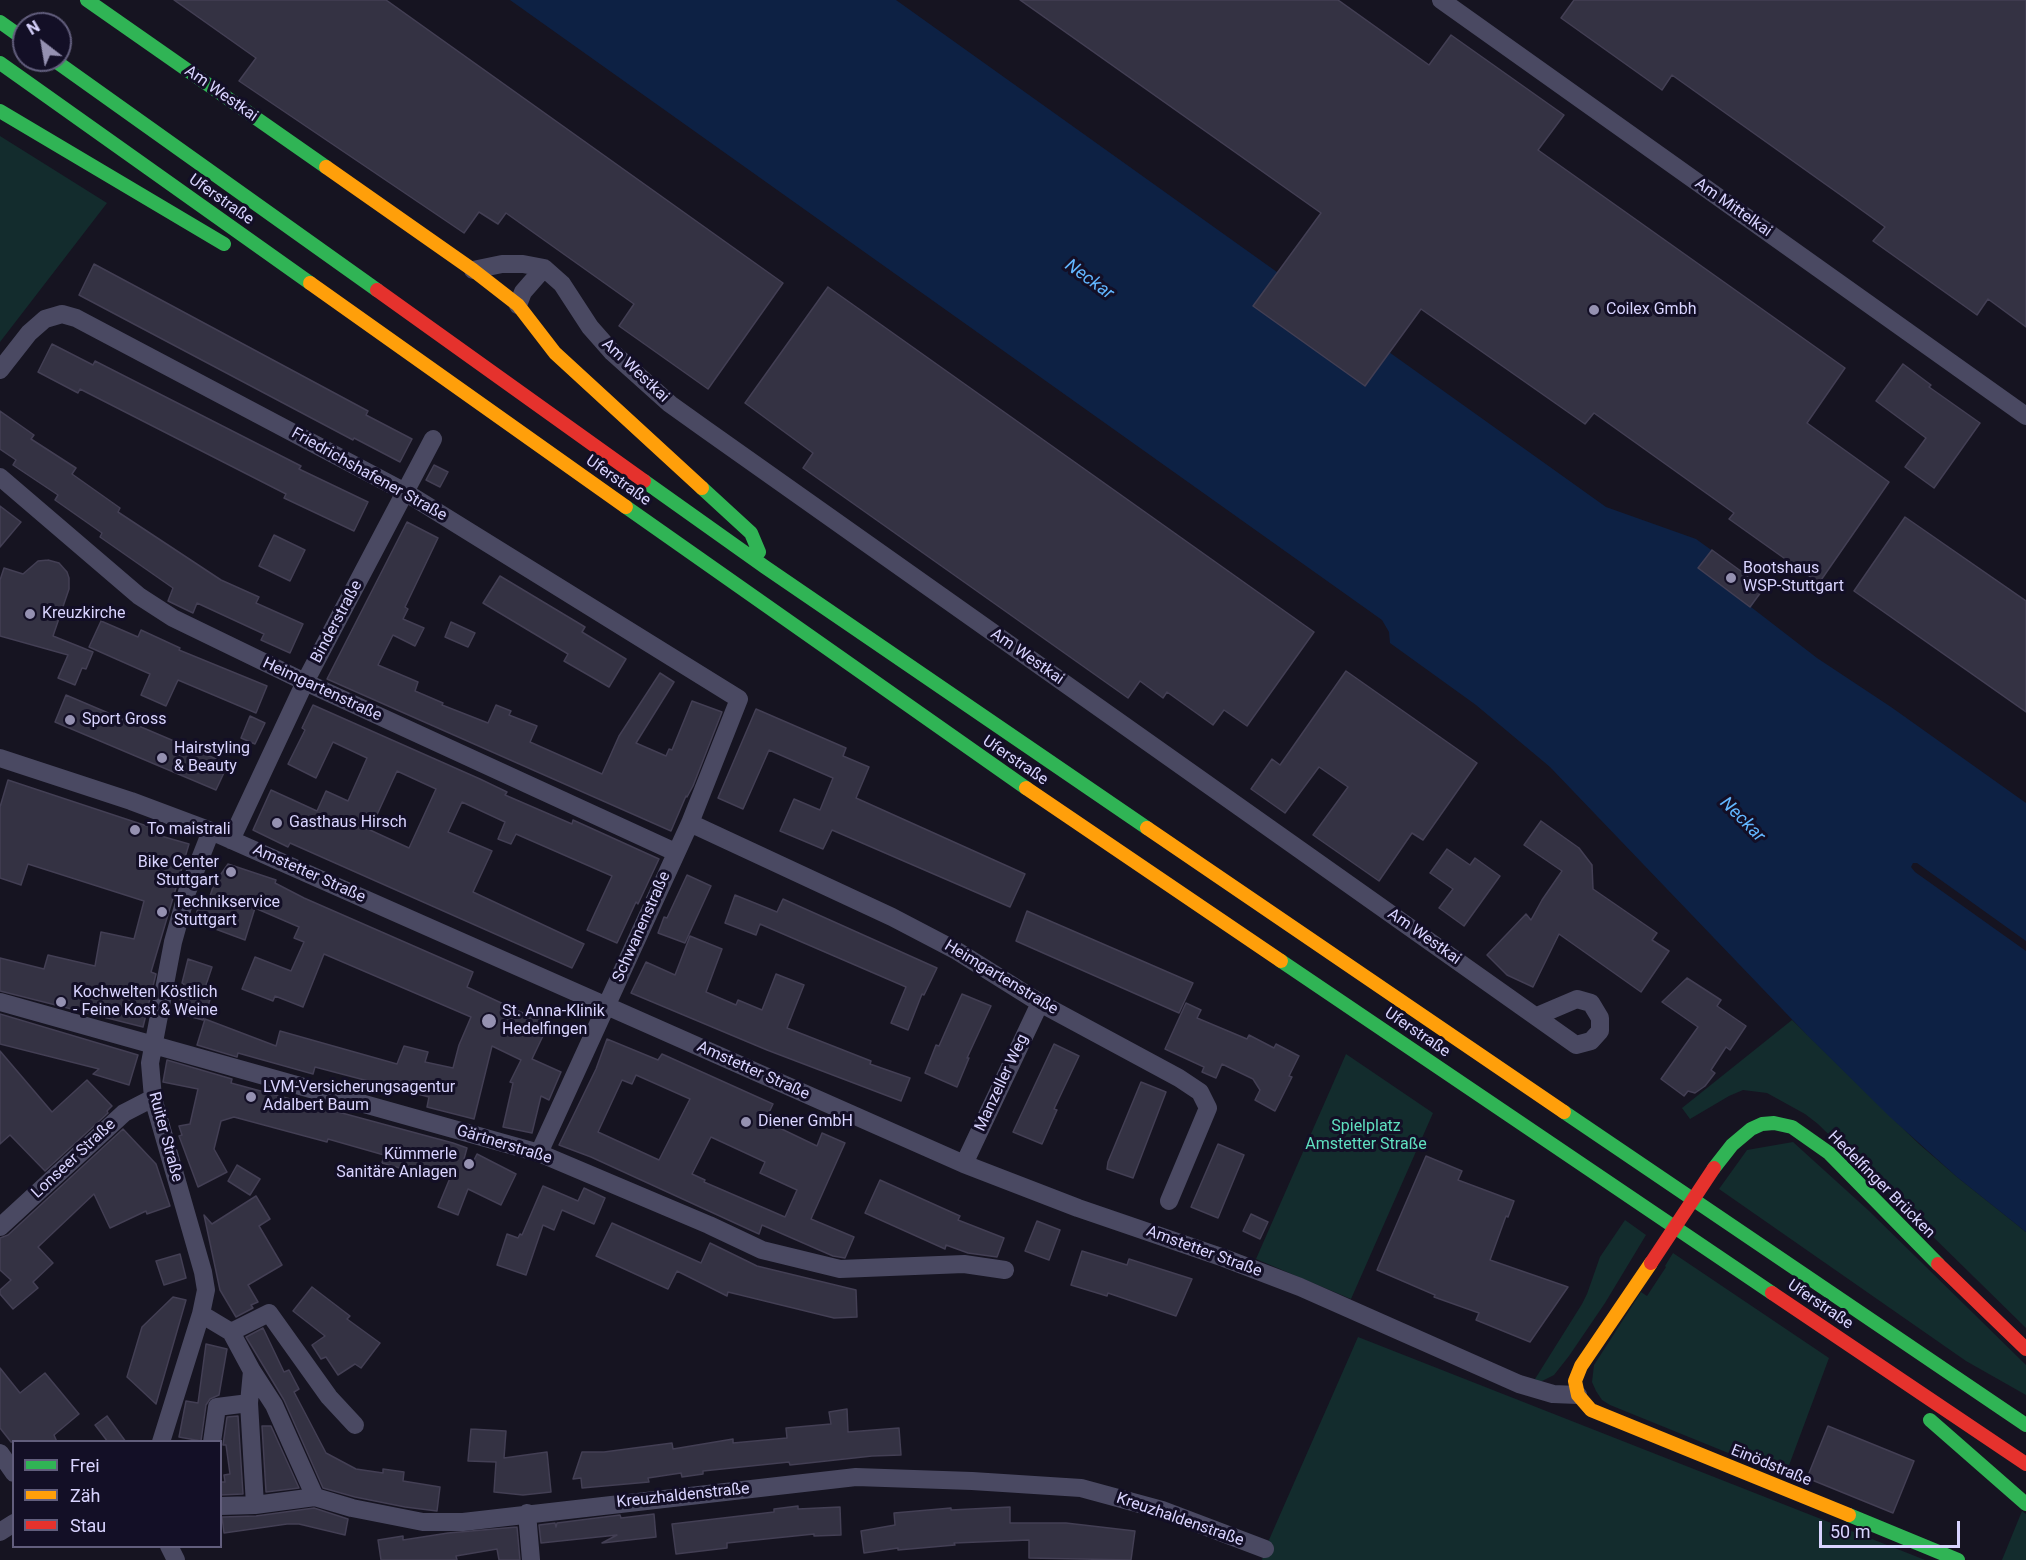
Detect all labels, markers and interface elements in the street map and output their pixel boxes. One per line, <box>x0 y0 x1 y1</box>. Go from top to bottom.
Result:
north arrow <box>12 12 72 72</box>
text: N <box>24 17 43 39</box>
street label: Am Westkai <box>181 62 261 126</box>
street label: Uferstraße <box>185 171 257 229</box>
street label: Am Mittelkai <box>1691 174 1775 242</box>
water label: Neckar <box>1060 255 1118 305</box>
place label: Coilex Gmbh <box>1606 300 1696 320</box>
marker: Coilex Gmbh <box>1587 303 1601 317</box>
street label: Am Westkai <box>597 335 673 407</box>
street label: Friedrichshafener Straße <box>288 424 450 526</box>
street label: Uferstraße <box>582 452 654 510</box>
place label: Bootshaus WSP-Stuttgart <box>1743 559 1844 597</box>
marker: Bootshaus WSP-Stuttgart <box>1724 571 1738 585</box>
street label: Binderstraße <box>307 577 367 667</box>
place label: Kreuzkirche <box>42 604 125 624</box>
marker: Kreuzkirche <box>23 607 37 621</box>
street label: Am Westkai <box>987 625 1067 689</box>
street label: Heimgartenstraße <box>259 654 385 726</box>
place label: Sport Gross <box>82 710 166 730</box>
marker: Sport Gross <box>63 713 77 727</box>
street label: Uferstraße <box>979 732 1051 790</box>
place label: Hairstyling & Beauty <box>174 739 250 777</box>
marker: Hairstyling & Beauty <box>155 751 169 765</box>
water label: Neckar <box>1715 793 1769 847</box>
place label: Gasthaus Hirsch <box>289 813 407 833</box>
marker: Gasthaus Hirsch <box>270 816 284 830</box>
place label: To maistrali <box>147 820 231 840</box>
marker: To maistrali <box>128 823 142 837</box>
street label: Amstetter Straße <box>250 841 368 907</box>
place label: Bike Center Stuttgart <box>138 853 219 891</box>
marker: Bike Center Stuttgart <box>224 865 238 879</box>
street label: Schwanenstraße <box>609 869 675 985</box>
place label: Technikservice Stuttgart <box>174 893 280 931</box>
marker: Technikservice Stuttgart <box>155 905 169 919</box>
street label: Am Westkai <box>1384 905 1464 969</box>
street label: Heimgartenstraße <box>941 937 1061 1019</box>
place label: Kochwelten Köstlich - Feine Kost & Weine <box>73 983 218 1021</box>
marker: Kochwelten Köstlich - Feine Kost & Weine <box>54 995 68 1009</box>
place label: St. Anna-Klinik Hedelfingen <box>502 1002 605 1040</box>
street label: Uferstraße <box>1381 1004 1453 1062</box>
marker: St. Anna-Klinik Hedelfingen <box>480 1012 498 1030</box>
street label: Manzeller Weg <box>971 1031 1033 1135</box>
street label: Amstetter Straße <box>694 1038 812 1104</box>
place label: LVM-Versicherungsagentur Adalbert Baum <box>263 1078 455 1116</box>
street label: Ruiter Straße <box>144 1090 186 1184</box>
marker: LVM-Versicherungsagentur Adalbert Baum <box>244 1090 258 1104</box>
place label: Diener GmbH <box>758 1112 853 1132</box>
street label: Lonseer Straße <box>28 1115 120 1203</box>
marker: Diener GmbH <box>739 1115 753 1129</box>
park label: Spielplatz Amstetter Straße <box>1305 1117 1427 1155</box>
street label: Gärtnerstraße <box>454 1121 554 1169</box>
street label: Hedelfinger Brücken <box>1823 1127 1939 1243</box>
place label: Kümmerle Sanitäre Anlagen <box>336 1145 457 1183</box>
marker: Kümmerle Sanitäre Anlagen <box>462 1157 476 1171</box>
street label: Amstetter Straße <box>1144 1222 1264 1282</box>
street label: Uferstraße <box>1784 1276 1856 1334</box>
legend <box>12 1440 222 1548</box>
street label: Einödstraße <box>1728 1441 1814 1491</box>
text: Frei <box>70 1455 100 1476</box>
street label: Kreuzhaldenstraße <box>616 1479 750 1513</box>
text: Zäh <box>70 1485 101 1506</box>
street label: Kreuzhaldenstraße <box>1114 1489 1246 1551</box>
scale bar <box>1822 1509 1963 1547</box>
text: Stau <box>70 1515 106 1536</box>
text: 50 m <box>1830 1521 1870 1542</box>

